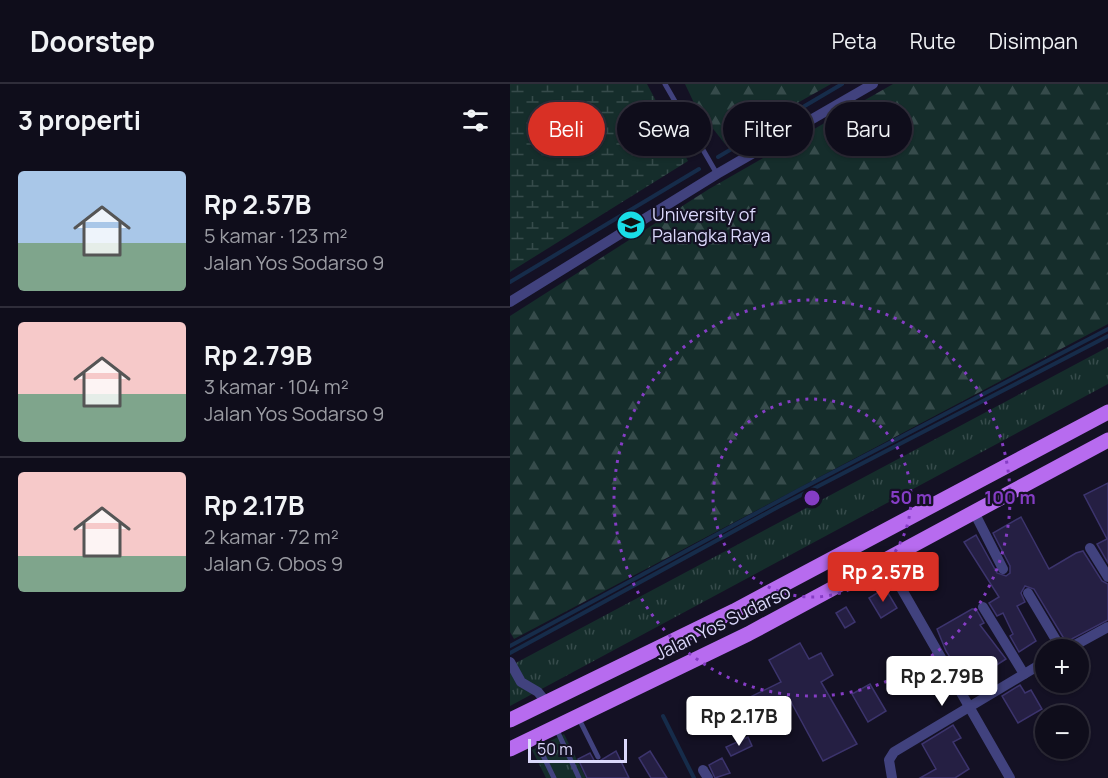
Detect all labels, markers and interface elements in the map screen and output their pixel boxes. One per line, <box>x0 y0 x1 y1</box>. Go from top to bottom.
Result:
text: Doorstep <box>30 22 155 60</box>
text: Peta <box>832 27 877 55</box>
text: Rute <box>910 27 956 55</box>
text: Disimpan <box>989 27 1078 55</box>
text: 3 properti <box>18 102 141 138</box>
chip: Beli <box>528 102 605 156</box>
chip: Sewa <box>617 102 711 156</box>
chip: Filter <box>723 102 813 156</box>
chip: Baru <box>825 102 912 156</box>
icon: filters <box>459 104 492 137</box>
text: Rp 2.57B <box>204 186 311 222</box>
icon: home <box>66 195 138 267</box>
place label: University of Palangka Raya <box>652 202 770 247</box>
school or university icon: University of Palangka Raya <box>615 209 647 241</box>
text: 5 kamar · 123 m² <box>204 222 348 249</box>
text: Jalan Yos Sodarso 9 <box>204 249 384 276</box>
text: Rp 2.79B <box>204 337 312 373</box>
icon: home <box>66 346 138 418</box>
text: 3 kamar · 104 m² <box>204 373 349 400</box>
text: Jalan Yos Sodarso 9 <box>204 400 384 427</box>
text: 50 m <box>890 485 932 509</box>
text: 100 m <box>984 485 1036 509</box>
text: Rp 2.17B <box>204 487 304 523</box>
centre of rings <box>802 488 822 508</box>
icon: home <box>66 496 138 568</box>
text: 2 kamar · 72 m² <box>204 523 339 550</box>
text: Jalan G. Obos 9 <box>204 550 343 577</box>
pin: Rp 2.57B <box>821 552 945 603</box>
text: Rp 2.57B <box>842 558 924 585</box>
street label: Jalan Yos Sudarso <box>651 579 794 665</box>
map controls <box>1035 639 1089 759</box>
button: + <box>1035 639 1089 693</box>
pin: Rp 2.79B <box>880 656 1004 707</box>
text: Rp 2.79B <box>900 662 984 689</box>
pin: Rp 2.17B <box>677 696 801 747</box>
text: Rp 2.17B <box>700 702 778 729</box>
button: − <box>1035 705 1089 759</box>
scale bar <box>528 736 627 764</box>
text: 50 m <box>537 738 573 760</box>

